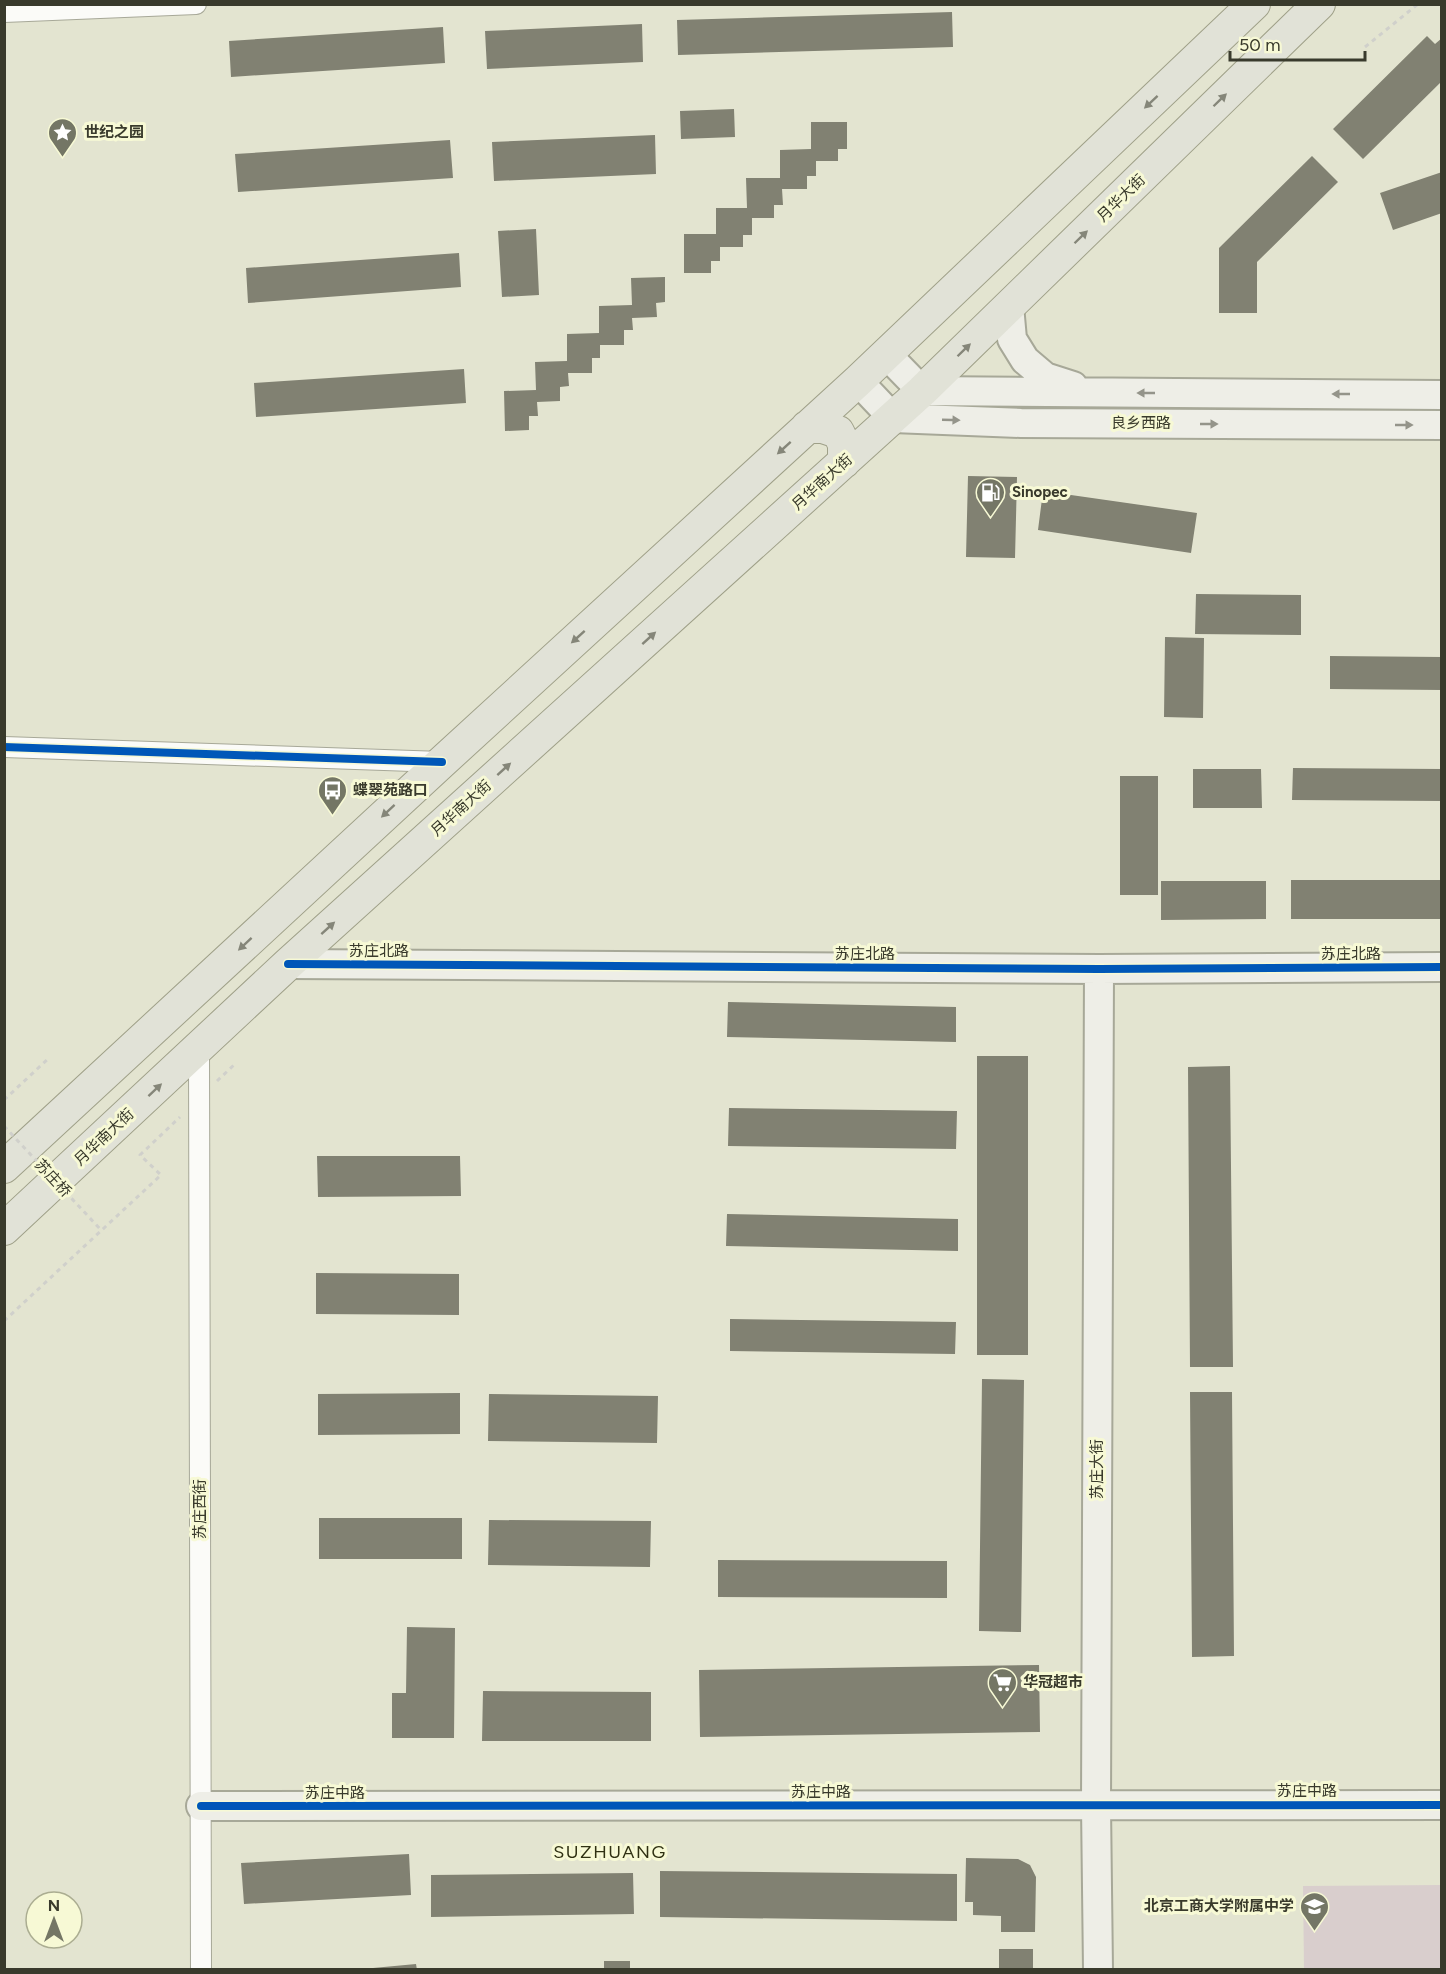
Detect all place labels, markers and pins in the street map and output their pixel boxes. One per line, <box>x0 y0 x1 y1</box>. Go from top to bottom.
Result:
place icon: 世纪之园 <box>47 116 79 158</box>
place label: 世纪之园 <box>84 123 144 141</box>
fuel station icon: Sinopec <box>975 476 1007 518</box>
place label: Sinopec <box>1012 483 1068 501</box>
bus stop icon: 蝶翠苑路口 <box>316 774 348 816</box>
place label: 蝶翠苑路口 <box>353 781 428 799</box>
supermarket icon: 华冠超市 <box>986 1666 1018 1708</box>
place label: 华冠超市 <box>1023 1673 1083 1691</box>
school or university icon: 北京工商大学附属中学 <box>1299 1890 1331 1932</box>
place label: 北京工商大学附属中学 <box>1144 1897 1294 1915</box>

